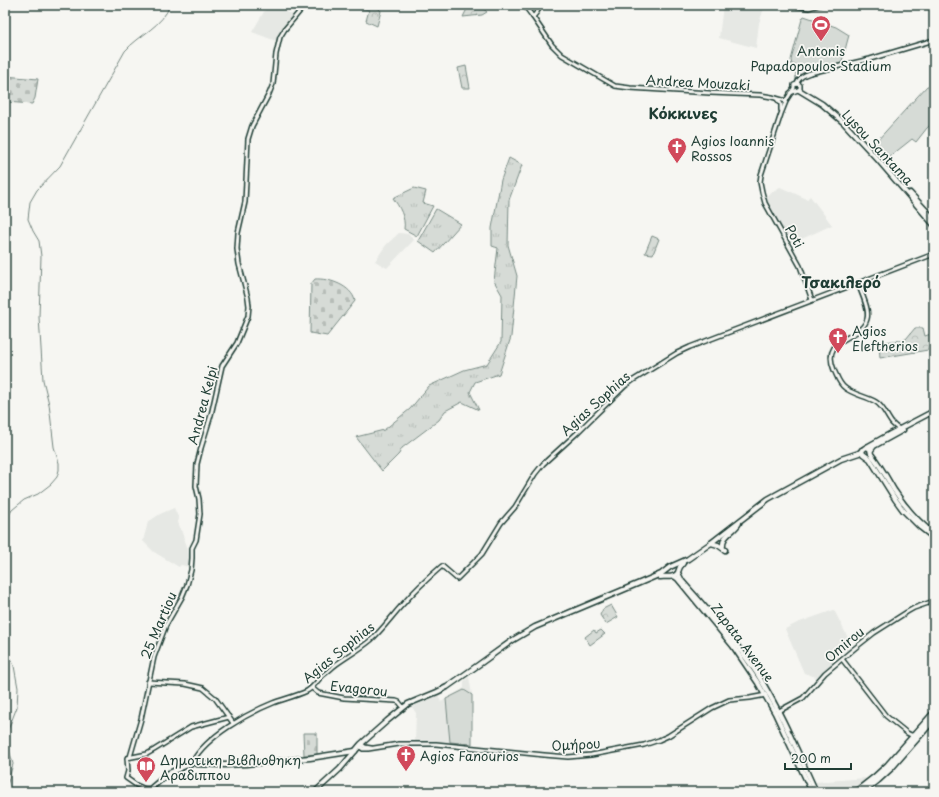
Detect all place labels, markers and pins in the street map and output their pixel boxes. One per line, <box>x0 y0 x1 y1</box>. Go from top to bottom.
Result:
sports icon: Antonis Papadopoulos Stadium <box>810 14 832 42</box>
place label: Antonis Papadopoulos Stadium <box>751 41 891 75</box>
place label: Agios Ioannis Rossos <box>691 131 774 165</box>
church icon: Agios Ioannis Rossos <box>666 136 688 164</box>
place label: Agios Eleftherios <box>852 321 918 355</box>
church icon: Agios Eleftherios <box>827 326 849 354</box>
church icon: Agios Fanourios <box>395 744 417 772</box>
place label: Agios Fanourios <box>420 746 519 765</box>
place label: Δημοτικη Βιβλιοθηκη Αραδιππου <box>160 750 301 784</box>
library icon: Δημοτικη Βιβλιοθηκη Αραδιππου <box>135 755 157 783</box>

